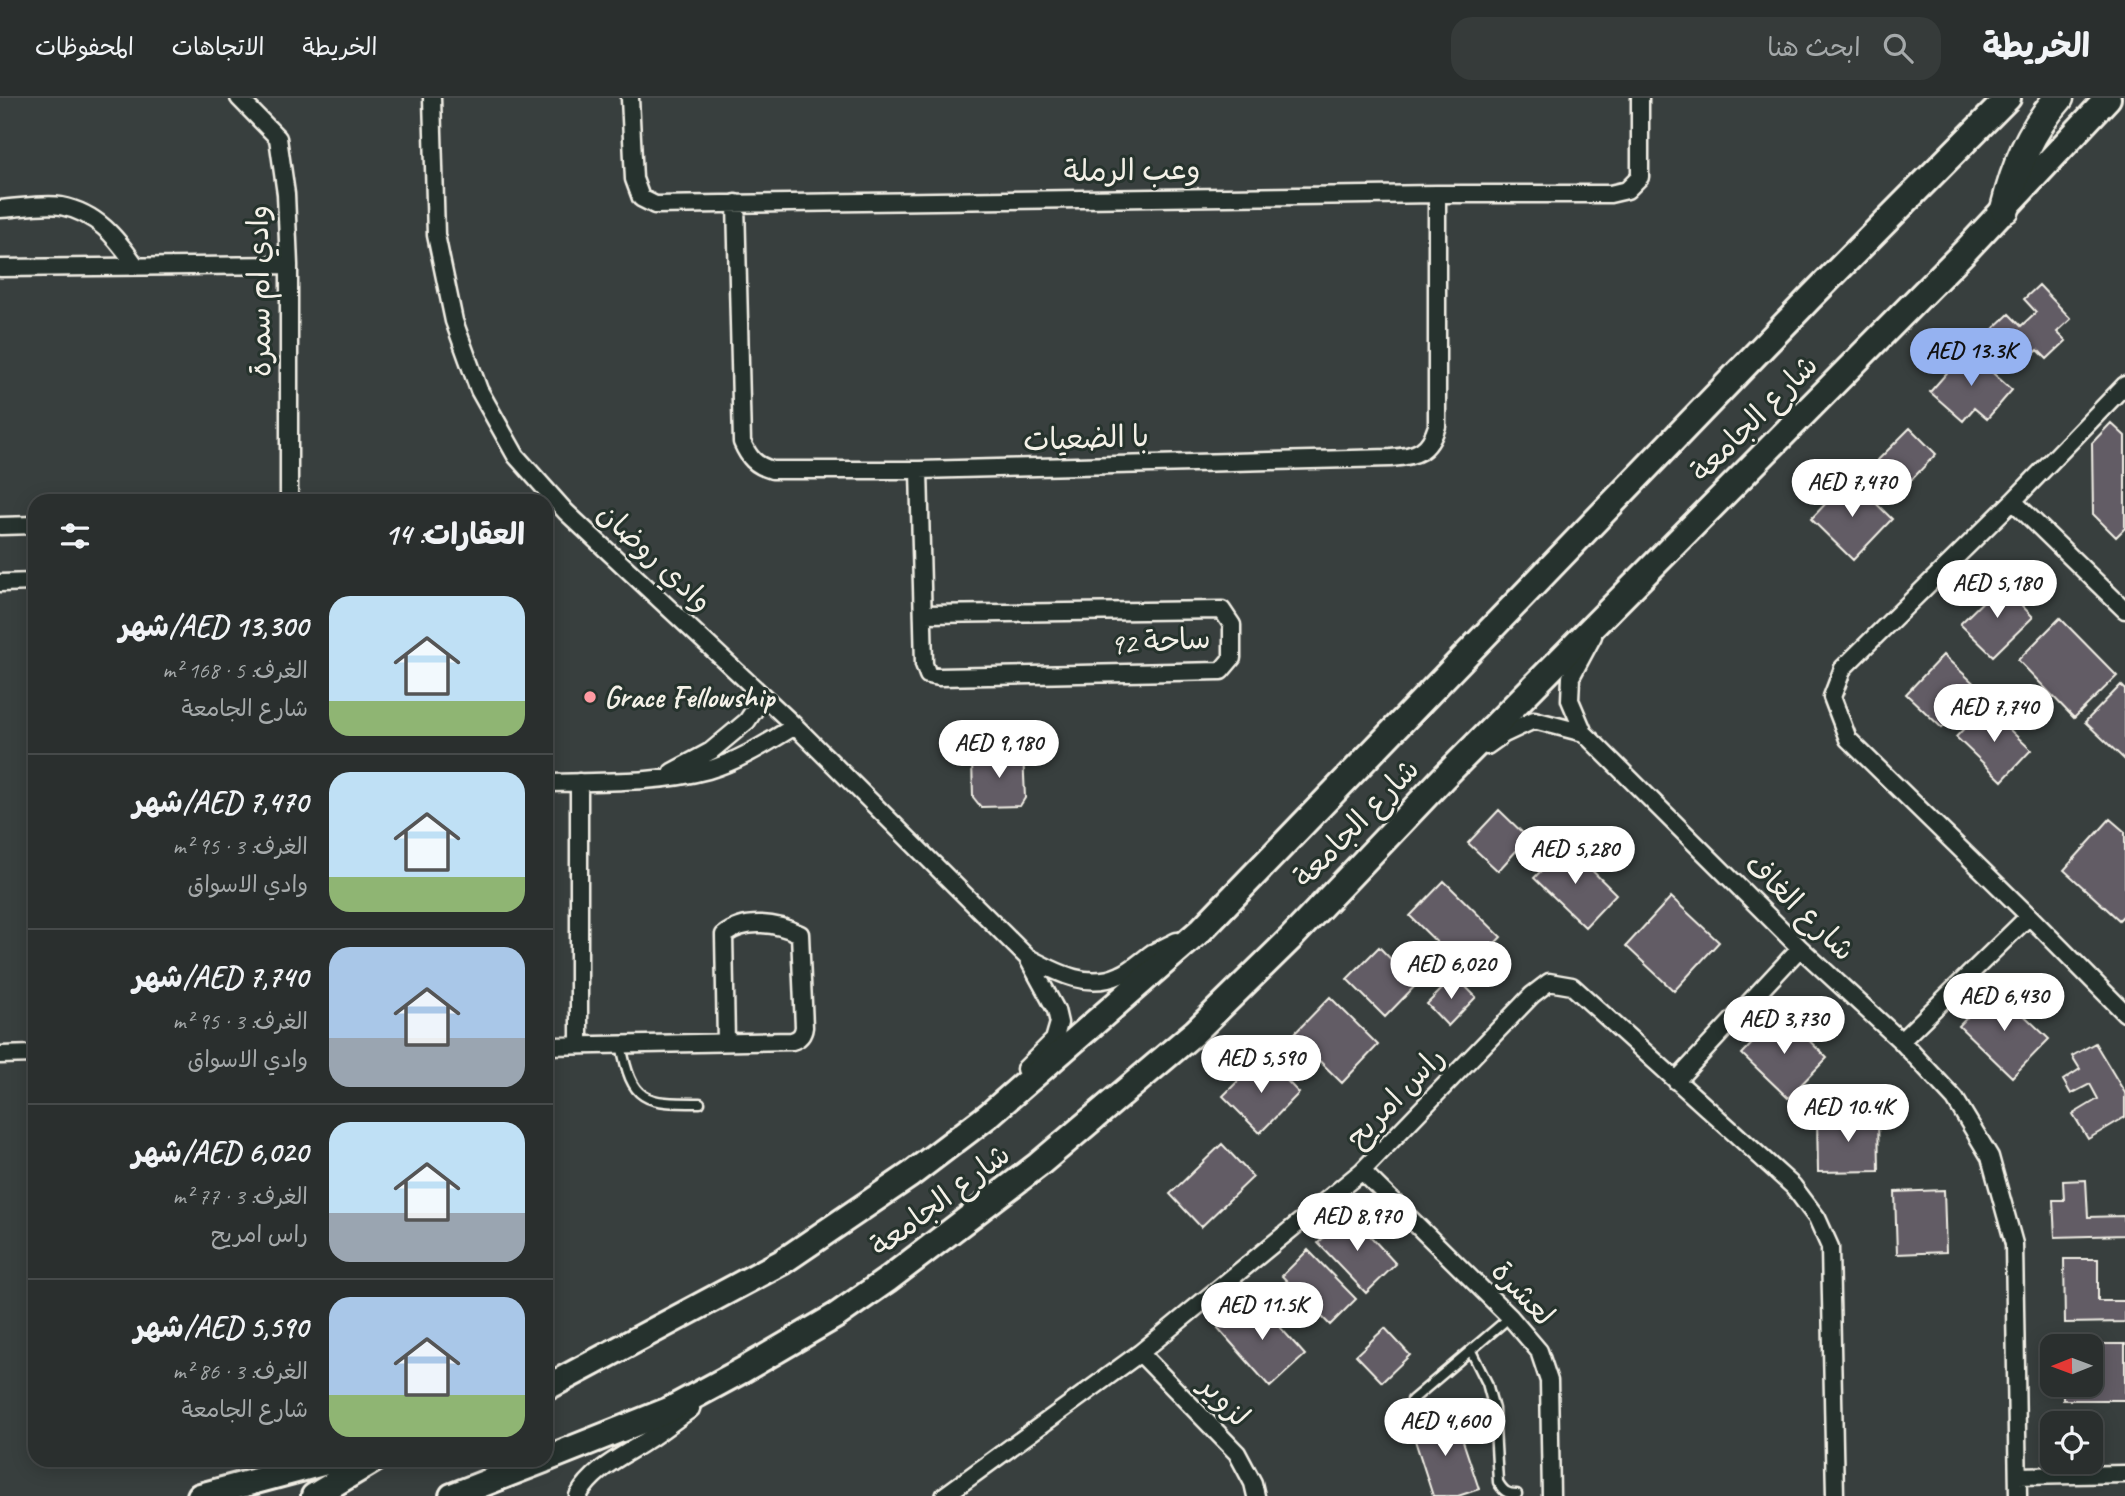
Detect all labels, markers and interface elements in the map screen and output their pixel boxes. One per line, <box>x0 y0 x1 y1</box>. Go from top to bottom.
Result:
search box <box>1451 17 1941 80</box>
text: الخريطة <box>1983 25 2090 67</box>
icon: search <box>1879 29 1917 67</box>
text: ابحث هنا <box>1767 31 1861 64</box>
text: المحفوظات <box>35 32 134 62</box>
text: الاتجاهات <box>172 32 265 62</box>
text: الخريطة <box>303 32 377 62</box>
street label: وعب الرملة <box>1063 150 1201 190</box>
street label: وادي ام سمرة <box>239 205 282 377</box>
pin: AED 13.3K <box>1891 328 2051 388</box>
text: AED 13.3K <box>1926 336 2016 365</box>
street label: شارع الجامعة <box>1682 346 1827 491</box>
street label: با الضعيات <box>1022 417 1150 459</box>
pin: AED 7,470 <box>1772 460 1932 519</box>
text: AED 7,470 <box>1808 467 1896 496</box>
street label: وادي روضان <box>588 494 721 621</box>
text: العقارات: 14 <box>384 515 525 553</box>
icon: filters <box>56 517 94 555</box>
pin: AED 5,180 <box>1917 560 2077 620</box>
text: AED 5,180 <box>1953 568 2041 597</box>
text: AED 13,300/شهر <box>119 607 308 645</box>
street label: ساحة 92 <box>1108 619 1212 663</box>
icon: home <box>385 624 469 708</box>
text: الغرف: 5 · 168 m² <box>162 656 308 685</box>
place label: Grace Fellowship <box>604 678 777 716</box>
pin: AED 7,740 <box>1914 684 2074 744</box>
marker: Grace Fellowship <box>582 689 598 705</box>
text: AED 7,740 <box>1950 692 2038 721</box>
text: شارع الجامعة <box>181 694 308 723</box>
pin: AED 9,180 <box>919 720 1079 780</box>
text: AED 9,180 <box>955 728 1043 757</box>
street label: شارع الجامعة <box>1285 750 1428 897</box>
text: AED 7,470/شهر <box>133 783 308 821</box>
icon: home <box>385 800 469 884</box>
pin: AED 5,280 <box>1495 826 1655 886</box>
text: الغرف: 3 · 95 m² <box>173 832 308 861</box>
text: AED 5,280 <box>1531 834 1619 863</box>
street label: شارع الغاف <box>1736 845 1863 970</box>
text: وادي الاسواق <box>188 870 308 899</box>
pin: AED 6,020 <box>1371 942 1531 1001</box>
text: AED 6,020 <box>1406 949 1496 978</box>
text: AED 7,740/شهر <box>133 958 308 996</box>
pin: AED 6,430 <box>1924 974 2084 1033</box>
icon: home <box>385 975 469 1059</box>
text: AED 6,430 <box>1959 981 2049 1010</box>
pin: AED 3,730 <box>1704 996 1864 1056</box>
text: AED 3,730 <box>1740 1004 1828 1033</box>
text: الغرف: 3 · 95 m² <box>173 1007 308 1036</box>
pin: AED 5,590 <box>1181 1035 1341 1095</box>
street label: راس امريح <box>1337 1038 1453 1156</box>
text: AED 5,590 <box>1217 1043 1305 1072</box>
text: وادي الاسواق <box>188 1045 308 1074</box>
pin: AED 10.4K <box>1768 1084 1928 1144</box>
text: AED 10.4K <box>1803 1092 1893 1121</box>
text: AED 6,020/شهر <box>132 1133 308 1171</box>
street label: شارع الجامعة <box>863 1135 1019 1266</box>
icon: home <box>385 1150 469 1234</box>
text: الغرف: 3 · 77 m² <box>173 1182 308 1211</box>
pin: AED 8,970 <box>1277 1194 1437 1253</box>
text: AED 8,970 <box>1313 1201 1401 1230</box>
text: راس امريح <box>211 1220 308 1249</box>
street label: لعشرة <box>1483 1252 1563 1334</box>
pin: AED 11.5K <box>1182 1282 1342 1342</box>
text: AED 11.5K <box>1217 1290 1307 1319</box>
text: AED 5,590/شهر <box>134 1308 308 1346</box>
icon: home <box>385 1325 469 1409</box>
north arrow <box>2040 1334 2104 1396</box>
map controls <box>2040 1334 2103 1474</box>
text: الغرف: 3 · 86 m² <box>173 1357 308 1386</box>
street label: لزوير <box>1190 1365 1258 1434</box>
text: شارع الجامعة <box>181 1395 308 1424</box>
pin: AED 4,600 <box>1365 1398 1525 1458</box>
text: AED 4,600 <box>1400 1406 1490 1435</box>
button: locate <box>2040 1411 2103 1474</box>

